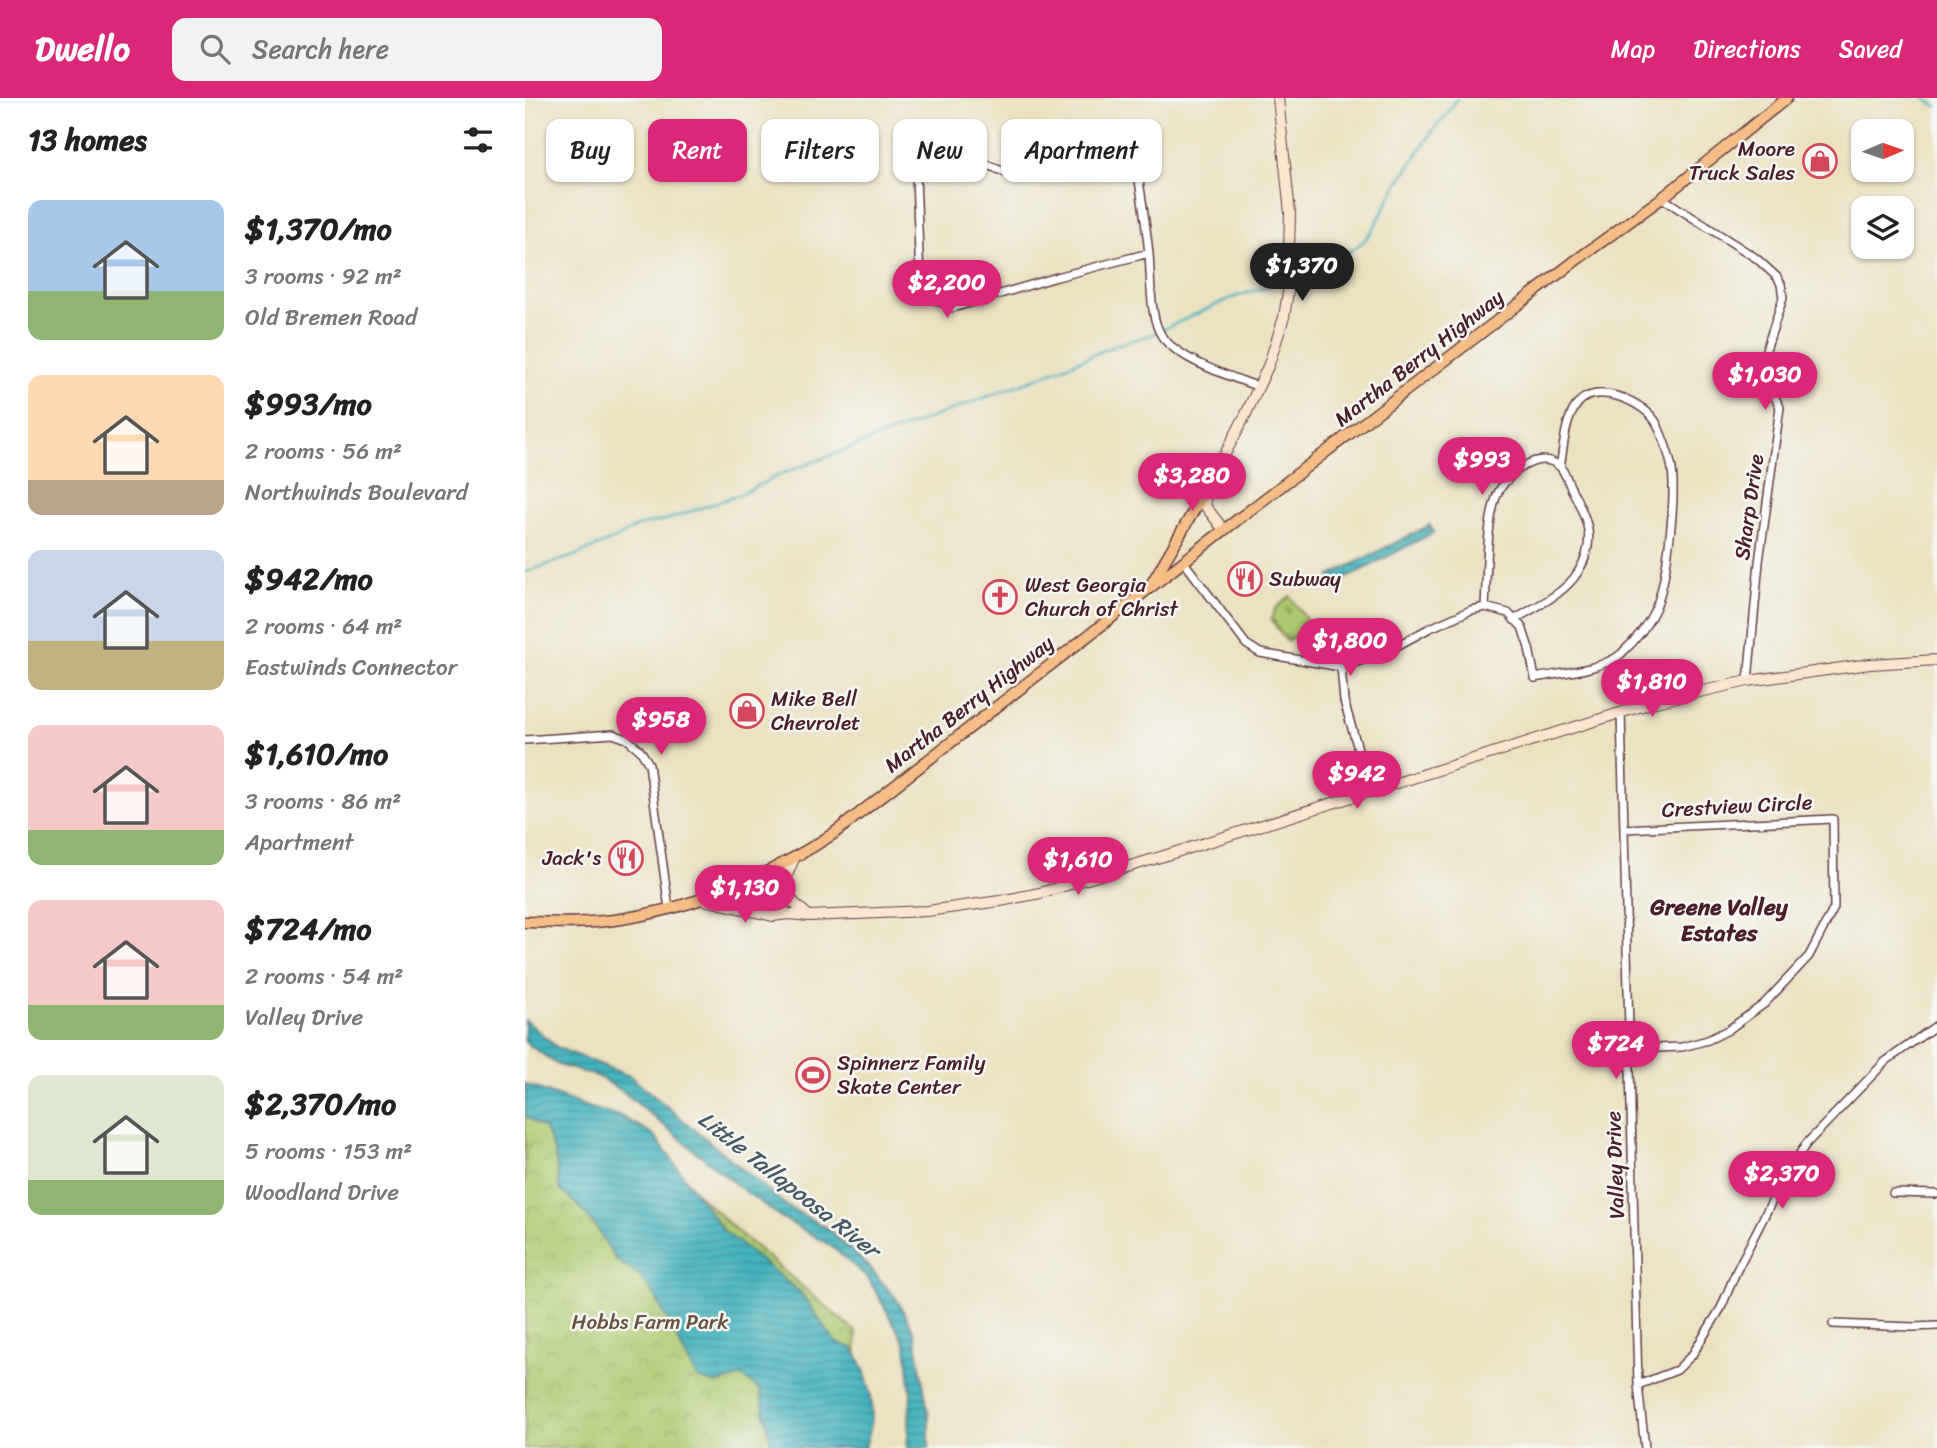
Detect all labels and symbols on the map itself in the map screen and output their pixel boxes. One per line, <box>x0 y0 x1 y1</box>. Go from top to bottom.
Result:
north arrow <box>1851 119 1915 182</box>
place label: Moore Truck Sales <box>1689 130 1795 192</box>
shop icon: Moore Truck Sales <box>1801 142 1839 180</box>
pin: $1,370 <box>1245 244 1359 303</box>
pin: $2,200 <box>890 260 1004 320</box>
street label: Martha Berry Highway <box>1326 279 1513 437</box>
pin: $1,030 <box>1708 352 1822 412</box>
pin: $993 <box>1441 438 1523 497</box>
street label: Sharp Drive <box>1723 452 1775 562</box>
pin: $3,280 <box>1135 454 1249 513</box>
restaurant icon: Subway <box>1226 560 1264 598</box>
place label: Subway <box>1269 560 1341 598</box>
place label: West Georgia Church of Christ <box>1025 566 1179 628</box>
church icon: West Georgia Church of Christ <box>981 578 1019 616</box>
pin: $1,800 <box>1293 618 1407 678</box>
street label: Martha Berry Highway <box>876 625 1063 783</box>
pin: $1,810 <box>1595 660 1709 719</box>
place label: Mike Bell Chevrolet <box>771 680 860 742</box>
shop icon: Mike Bell Chevrolet <box>728 692 766 730</box>
pin: $958 <box>620 698 702 757</box>
pin: $942 <box>1316 752 1398 811</box>
street label: Crestview Circle <box>1661 783 1814 829</box>
pin: $1,610 <box>1021 838 1135 897</box>
place label: Jack's <box>541 839 601 877</box>
restaurant icon: Jack's <box>607 839 645 877</box>
pin: $1,130 <box>688 866 802 925</box>
district label: Greene Valley Estates <box>1649 887 1789 954</box>
pin: $724 <box>1575 1021 1657 1081</box>
place label: Spinnerz Family Skate Center <box>837 1044 986 1106</box>
sports icon: Spinnerz Family Skate Center <box>794 1056 832 1094</box>
water label: Little Tallapoosa River <box>689 1100 892 1272</box>
street label: Valley Drive <box>1594 1110 1636 1220</box>
pin: $2,370 <box>1725 1152 1839 1211</box>
park label: Hobbs Farm Park <box>572 1303 729 1341</box>

